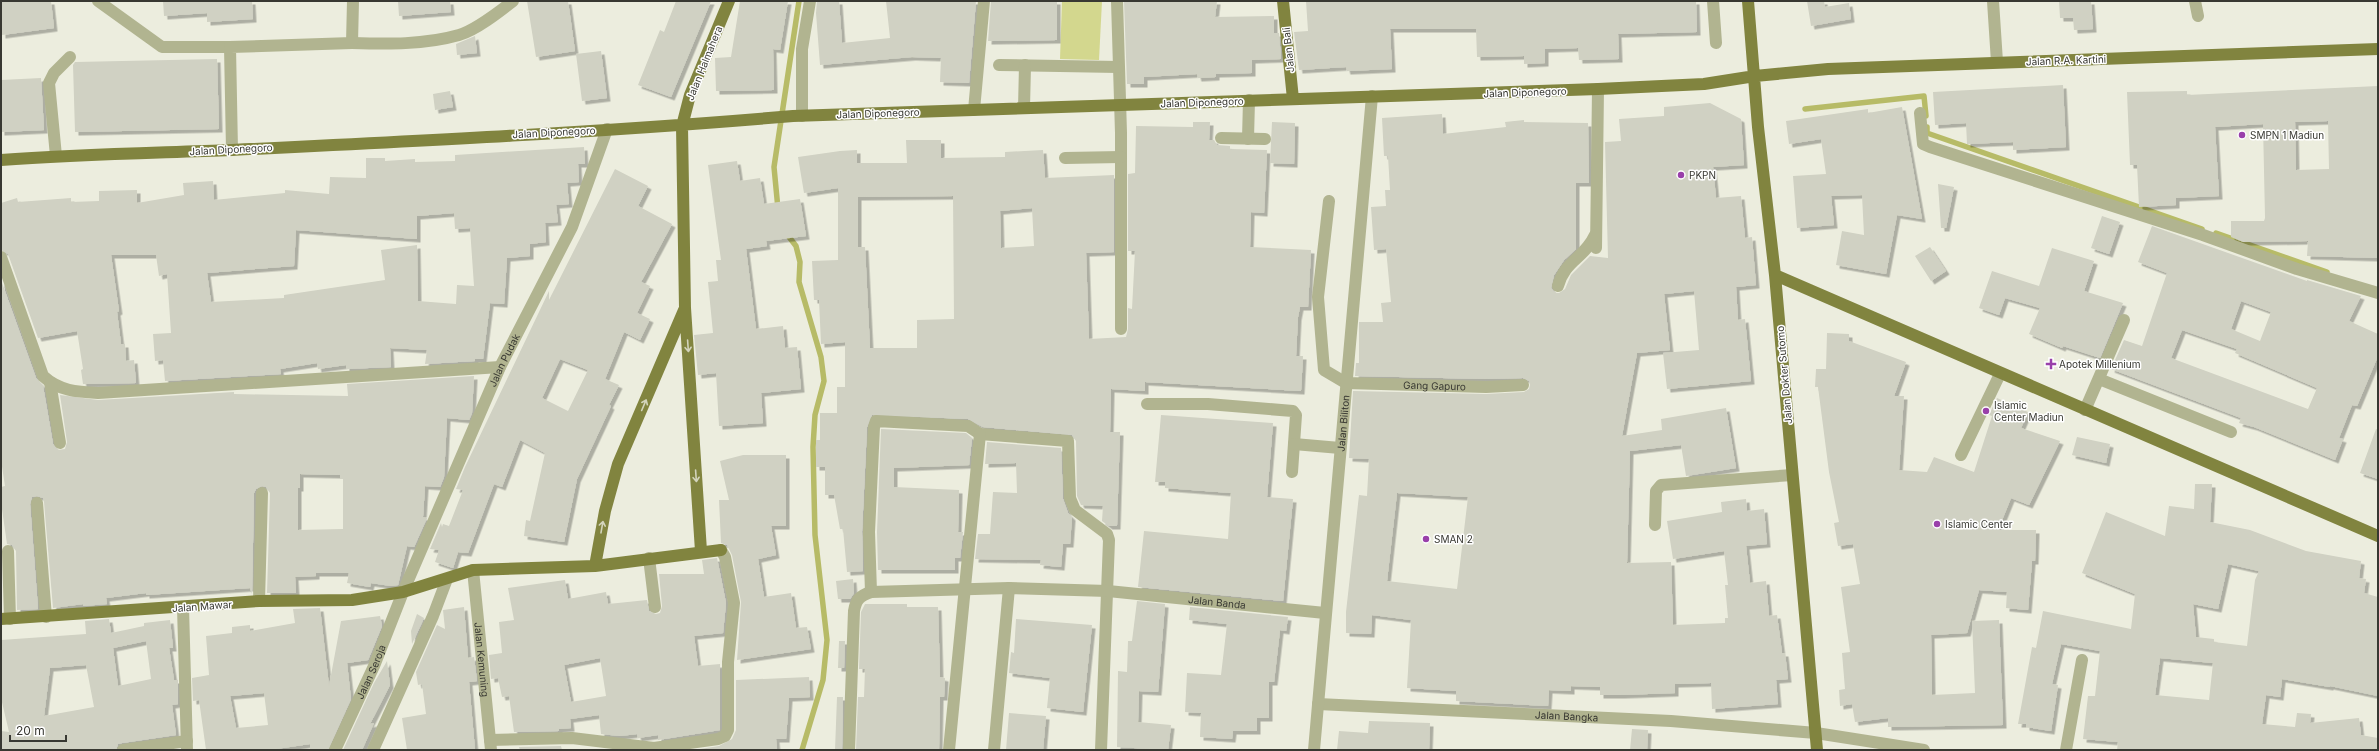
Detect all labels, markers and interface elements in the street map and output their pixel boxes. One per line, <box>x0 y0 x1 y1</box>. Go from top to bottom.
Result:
street label: Jalan Halmahera <box>684 24 724 102</box>
street label: Jalan Bali <box>1280 27 1296 73</box>
street label: Jalan R.A. Kartini <box>2026 53 2106 67</box>
street label: Jalan Diponegoro <box>1483 85 1567 99</box>
street label: Jalan Diponegoro <box>1160 95 1244 109</box>
street label: Jalan Diponegoro <box>836 106 920 120</box>
street label: Jalan Diponegoro <box>512 124 596 140</box>
place label: SMPN 1 Madiun <box>2250 129 2324 141</box>
marker: SMPN 1 Madiun <box>2237 130 2247 140</box>
street label: Jalan Diponegoro <box>189 141 273 157</box>
place label: PKPN <box>1689 169 1716 181</box>
marker: PKPN <box>1676 170 1686 180</box>
street label: Jalan Dokter Sutomo <box>1774 325 1794 425</box>
street label: Jalan Pudak <box>486 331 522 389</box>
one-way arrow <box>684 339 691 352</box>
place label: Apotek Millenium <box>2059 358 2140 370</box>
marker: Apotek Millenium <box>2046 359 2056 369</box>
street label: Gang Gapuro <box>1403 379 1466 392</box>
street label: Jalan Biliton <box>1334 394 1351 452</box>
one-way arrow <box>640 399 648 411</box>
place label: Islamic Center Madiun <box>1994 399 2064 423</box>
marker: Islamic Center Madiun <box>1981 406 1991 416</box>
one-way arrow <box>693 469 700 482</box>
place label: Islamic Center <box>1945 518 2013 530</box>
marker: Islamic Center <box>1932 519 1942 529</box>
one-way arrow <box>598 521 606 534</box>
place label: SMAN 2 <box>1434 533 1473 545</box>
marker: SMAN 2 <box>1421 534 1431 544</box>
street label: Jalan Banda <box>1188 593 1246 611</box>
street label: Jalan Mawar <box>172 598 233 614</box>
street label: Jalan Kemuning <box>472 621 492 698</box>
street label: Jalan Seroja <box>354 643 388 701</box>
street label: Jalan Bangka <box>1535 708 1599 723</box>
scale bar <box>10 717 66 743</box>
text: 20 m <box>16 723 45 738</box>

